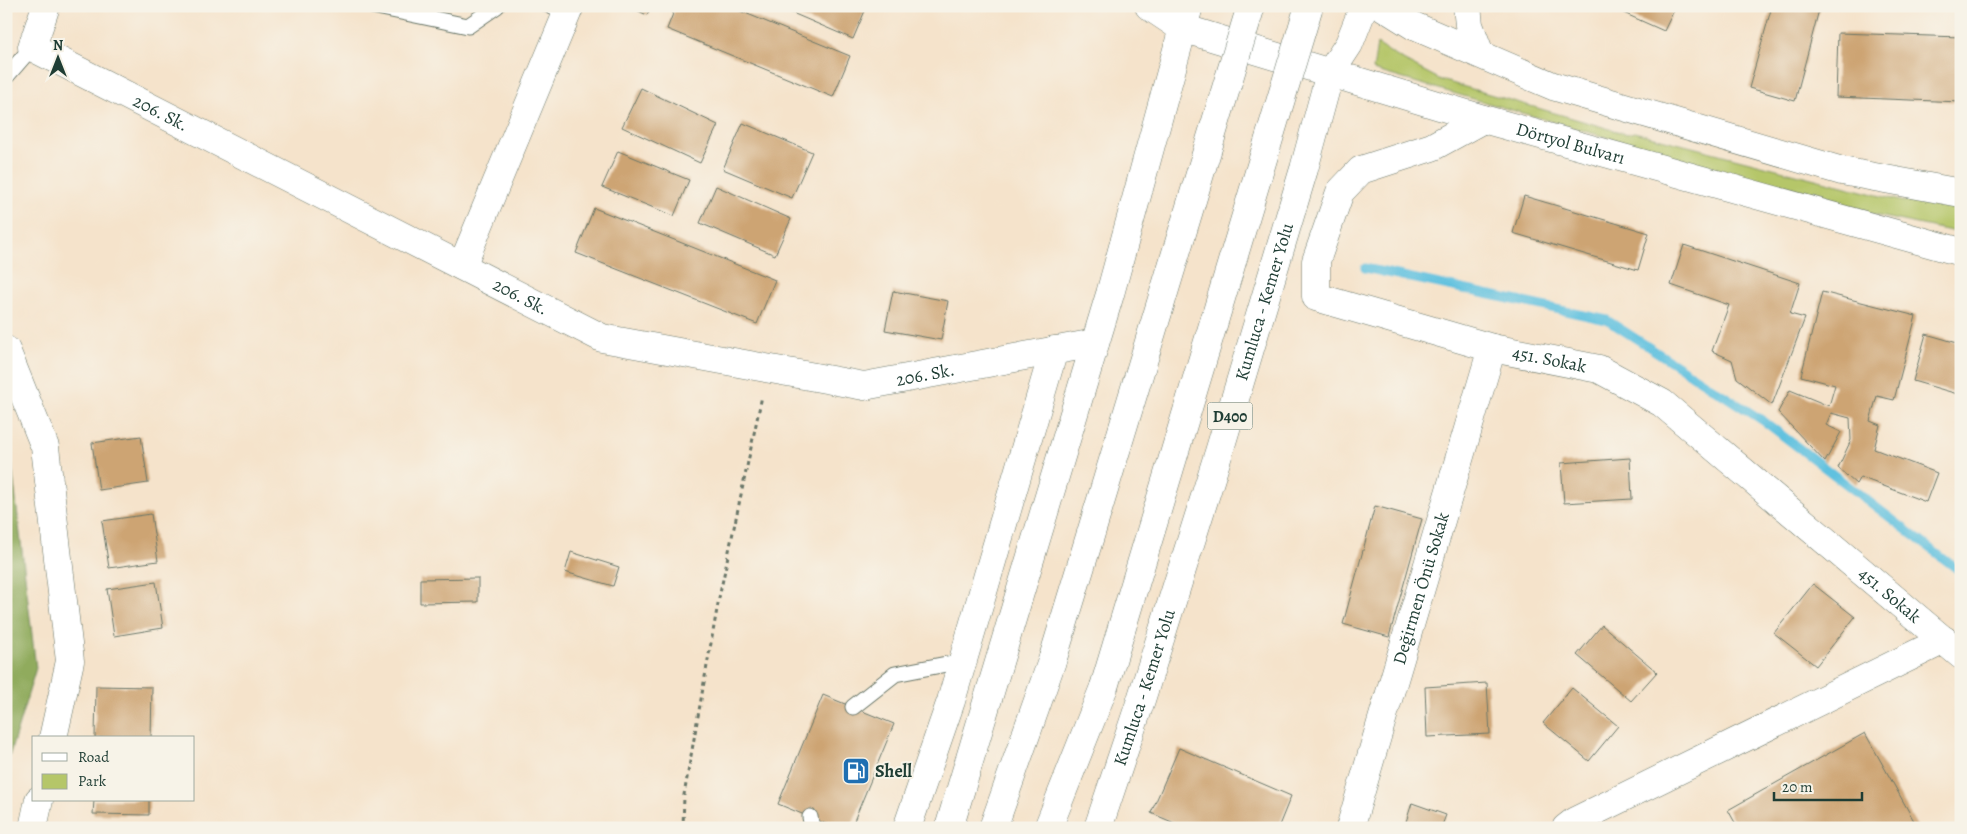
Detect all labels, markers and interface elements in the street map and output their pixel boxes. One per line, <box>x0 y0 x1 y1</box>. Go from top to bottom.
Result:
north arrow <box>32 32 82 82</box>
text: N <box>53 36 63 55</box>
street label: 206. Sk. <box>129 89 193 137</box>
street label: Dörtyol Bulvarı <box>1513 117 1628 170</box>
street label: Kumluca - Kemer Yolu <box>1229 220 1299 383</box>
street label: 206. Sk. <box>489 272 552 321</box>
street label: 451. Sokak <box>1510 340 1588 378</box>
street label: 206. Sk. <box>894 357 956 392</box>
road number: D400 <box>1208 402 1252 430</box>
street label: Değirmen Önü Sokak <box>1387 509 1455 667</box>
street label: 451. Sokak <box>1853 562 1926 628</box>
street label: Kumluca - Kemer Yolu <box>1108 606 1181 769</box>
legend <box>32 736 195 802</box>
text: Road <box>78 747 110 767</box>
fuel station icon: Shell <box>841 756 871 786</box>
place label: Shell <box>875 759 912 783</box>
scale bar <box>1774 769 1862 801</box>
text: Park <box>78 771 107 791</box>
text: 20 m <box>1782 777 1813 797</box>

